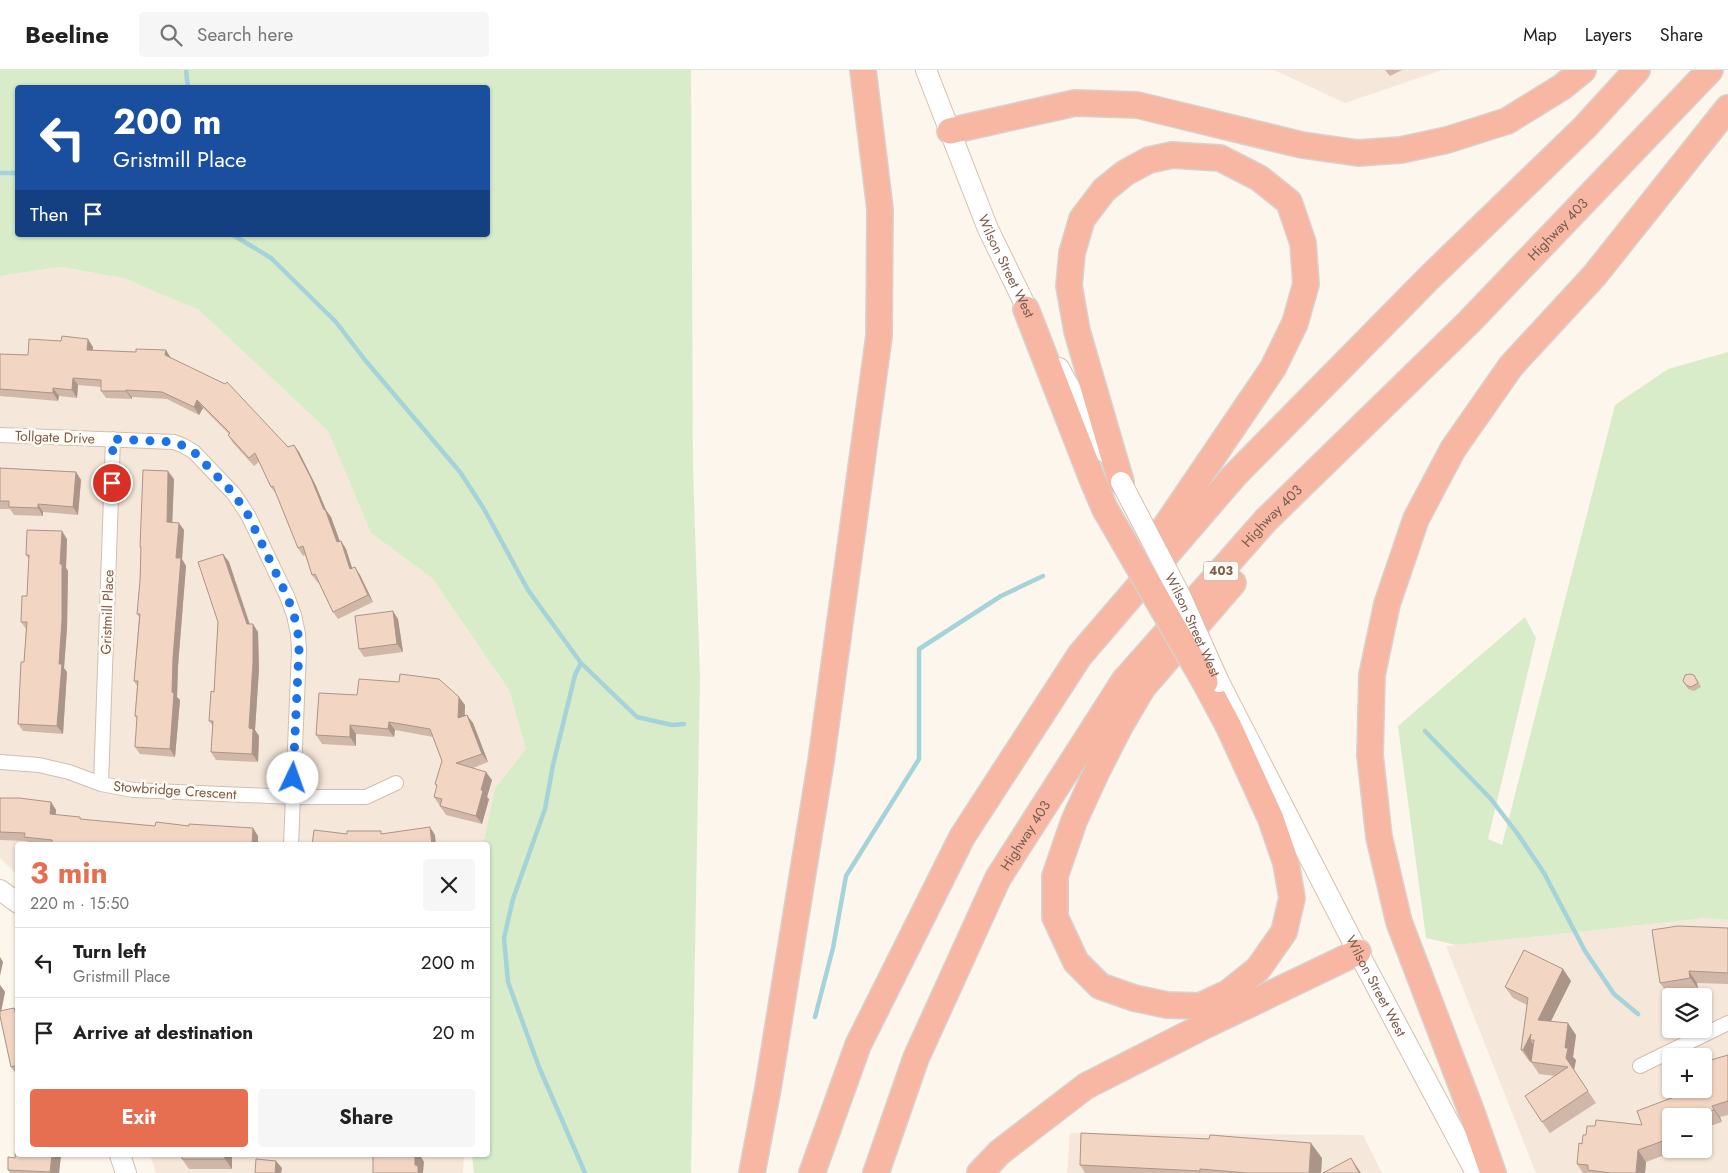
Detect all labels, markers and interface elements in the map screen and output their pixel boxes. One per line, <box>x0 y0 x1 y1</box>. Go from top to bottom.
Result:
search box <box>139 12 489 57</box>
text: Beeline <box>25 17 109 52</box>
icon: search <box>157 21 185 49</box>
text: Search here <box>197 21 293 48</box>
text: Map <box>1523 22 1557 48</box>
text: Layers <box>1585 22 1632 48</box>
text: Share <box>1660 22 1703 48</box>
text: 200 m <box>113 97 222 147</box>
icon: left <box>30 105 95 170</box>
text: Gristmill Place <box>113 143 247 175</box>
street label: Highway 403 <box>1523 193 1593 265</box>
icon: arrive <box>79 200 107 228</box>
text: Then <box>30 201 69 228</box>
street label: Wilson Street West <box>973 212 1040 322</box>
street label: Tollgate Drive <box>15 426 95 448</box>
pin <box>91 462 133 504</box>
icon: arrive <box>98 469 126 497</box>
street label: Highway 403 <box>1237 480 1307 551</box>
road number: 403 <box>1204 562 1238 581</box>
street label: Gristmill Place <box>96 569 118 655</box>
street label: Wilson Street West <box>1160 569 1226 681</box>
position arrow <box>266 751 318 803</box>
street label: Stowbridge Crescent <box>113 776 238 804</box>
street label: Highway 403 <box>995 796 1055 874</box>
text: 3 min <box>30 851 108 894</box>
button: close <box>423 859 475 911</box>
text: 220 m · 15:50 <box>30 892 129 915</box>
street label: Wilson Street West <box>1341 932 1412 1041</box>
text: Turn left <box>73 938 146 965</box>
icon: left <box>30 949 58 977</box>
text: 200 m <box>421 949 475 976</box>
text: Gristmill Place <box>73 965 170 988</box>
map controls <box>1662 988 1712 1158</box>
button: layers <box>1662 988 1712 1038</box>
icon: arrive <box>30 1019 58 1047</box>
text: Arrive at destination <box>73 1019 253 1046</box>
text: 20 m <box>432 1019 475 1046</box>
button: + <box>1662 1048 1712 1098</box>
button: Exit <box>30 1089 248 1147</box>
button: Share <box>258 1089 475 1147</box>
button: − <box>1662 1108 1712 1158</box>

